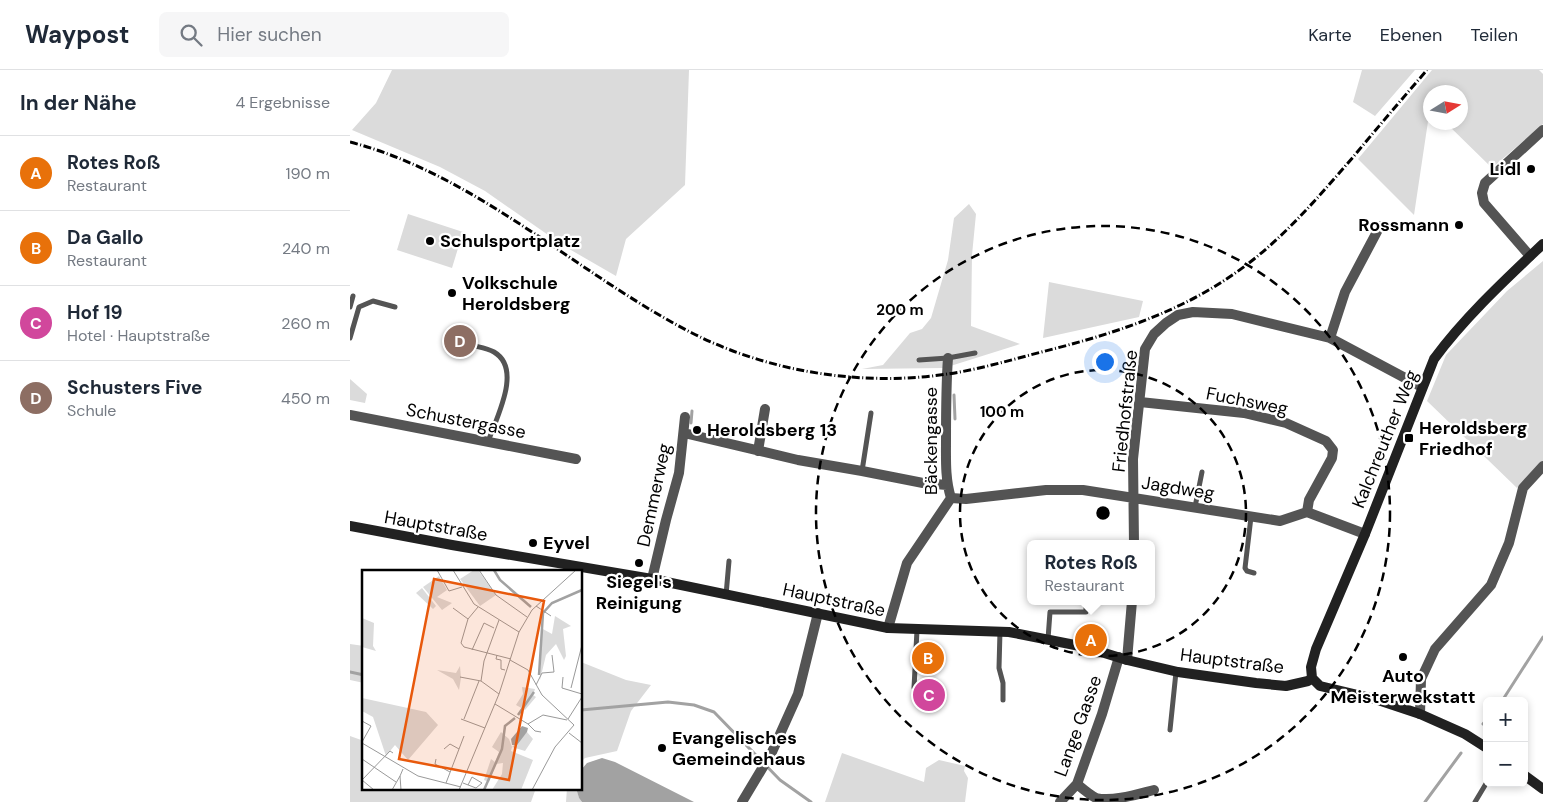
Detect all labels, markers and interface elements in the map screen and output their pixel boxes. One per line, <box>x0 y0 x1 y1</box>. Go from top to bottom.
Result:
search box <box>159 12 509 57</box>
text: Waypost <box>25 19 129 50</box>
icon: search <box>177 21 205 49</box>
text: Hier suchen <box>217 22 322 47</box>
text: Karte <box>1308 23 1352 47</box>
text: Ebenen <box>1380 23 1442 47</box>
text: Teilen <box>1470 23 1518 47</box>
north arrow <box>1423 85 1468 130</box>
text: In der Nähe <box>20 89 137 117</box>
text: 4 Ergebnisse <box>235 92 330 113</box>
text: Rotes Roß <box>67 150 160 175</box>
place label: Lidl <box>1489 157 1521 181</box>
text: A <box>30 163 42 184</box>
text: 190 m <box>286 163 330 184</box>
marker: Lidl <box>1525 163 1537 175</box>
text: Restaurant <box>67 175 147 196</box>
place label: Rossmann <box>1358 213 1449 237</box>
marker: Rossmann <box>1453 219 1465 231</box>
text: Da Gallo <box>67 225 144 250</box>
place label: Schulsportplatz <box>440 229 580 253</box>
marker: Schulsportplatz <box>424 235 436 247</box>
text: B <box>31 238 41 259</box>
text: 240 m <box>282 238 330 259</box>
text: Restaurant <box>67 250 147 271</box>
place label: Volkschule Heroldsberg <box>462 271 571 316</box>
marker: Volkschule Heroldsberg <box>446 287 458 299</box>
text: Hof 19 <box>67 300 123 325</box>
text: 200 m <box>876 300 924 320</box>
text: C <box>30 313 42 334</box>
text: 260 m <box>281 313 330 334</box>
pin: D <box>444 322 476 360</box>
text: Hotel · Hauptstraße <box>67 325 210 346</box>
your location <box>1092 349 1118 375</box>
street label: Friedhofstraße <box>1107 349 1143 473</box>
street label: Kalchreuther Weg <box>1346 366 1424 512</box>
text: Schusters Five <box>67 375 203 400</box>
street label: Fuchsweg <box>1204 381 1290 421</box>
street label: Bäckengasse <box>919 387 943 495</box>
text: D <box>30 388 42 409</box>
text: 450 m <box>281 388 330 409</box>
street label: Schustergasse <box>404 398 528 444</box>
text: Schule <box>67 400 116 421</box>
text: 100 m <box>980 402 1024 422</box>
place label: Heroldsberg Friedhof <box>1419 416 1528 461</box>
place label: Heroldsberg 13 <box>707 418 837 442</box>
marker: Heroldsberg 13 <box>691 424 703 436</box>
marker: Heroldsberg Friedhof <box>1403 432 1415 444</box>
street label: Demmerweg <box>631 441 677 549</box>
street label: Jagdweg <box>1140 470 1216 506</box>
centre of rings <box>1094 504 1112 522</box>
street label: Hauptstraße <box>383 505 489 547</box>
place label: Eyvel <box>543 531 590 555</box>
marker: Eyvel <box>527 537 539 549</box>
popup <box>1027 540 1155 605</box>
text: Rotes Roß <box>1044 550 1138 575</box>
marker: Siegel's Reinigung <box>633 557 645 569</box>
inset map <box>362 570 582 790</box>
place label: Siegel's Reinigung <box>596 570 682 615</box>
text: Restaurant <box>1044 575 1124 596</box>
street label: Hauptstraße <box>780 577 888 623</box>
pin: A <box>1075 621 1107 659</box>
pin: B <box>912 639 944 677</box>
street label: Hauptstraße <box>1179 643 1285 679</box>
marker: Auto Meisterwekstatt <box>1397 651 1409 663</box>
place label: Auto Meisterwekstatt <box>1330 664 1476 709</box>
street label: Lange Gasse <box>1049 672 1107 780</box>
pin: C <box>913 676 945 714</box>
map controls <box>1483 697 1528 787</box>
button: + <box>1483 697 1528 742</box>
place label: Evangelisches Gemeindehaus <box>672 726 806 771</box>
marker: Evangelisches Gemeindehaus <box>656 742 668 754</box>
button: − <box>1483 742 1528 787</box>

